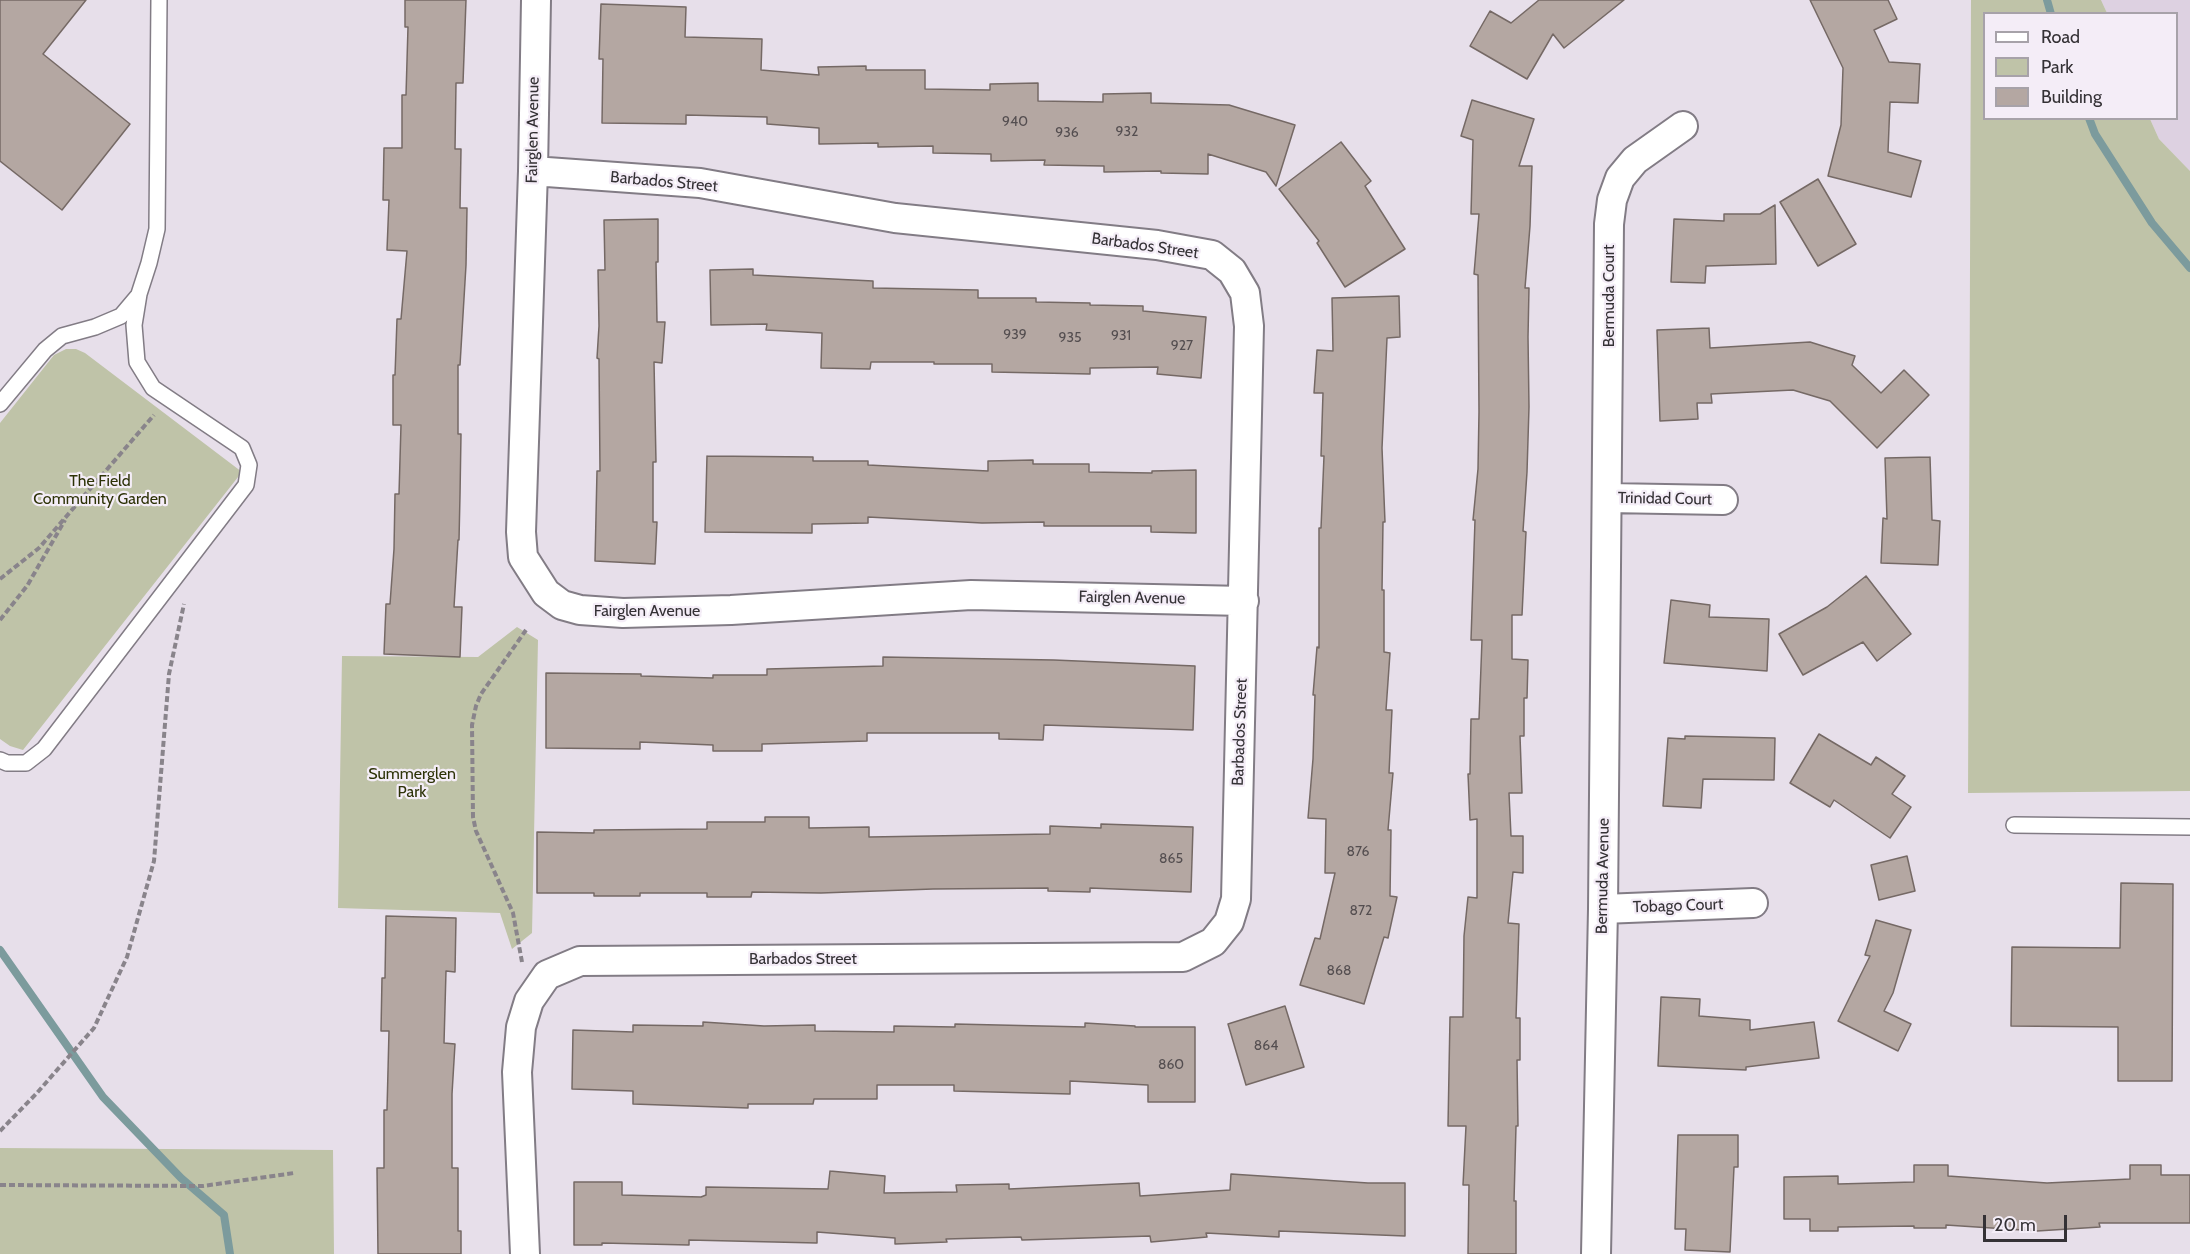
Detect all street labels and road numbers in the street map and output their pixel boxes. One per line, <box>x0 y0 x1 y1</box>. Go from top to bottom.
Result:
street label: Fairglen Avenue <box>522 77 544 183</box>
street label: Barbados Street <box>609 168 719 196</box>
street label: Barbados Street <box>1090 229 1200 263</box>
street label: Bermuda Court <box>1599 245 1619 347</box>
street label: Trinidad Court <box>1618 489 1712 509</box>
street label: Fairglen Avenue <box>1079 587 1185 609</box>
street label: Fairglen Avenue <box>594 601 700 621</box>
street label: Barbados Street <box>1229 678 1251 786</box>
street label: Bermuda Avenue <box>1592 818 1614 934</box>
street label: Tobago Court <box>1633 895 1723 917</box>
street label: Barbados Street <box>749 949 857 969</box>

